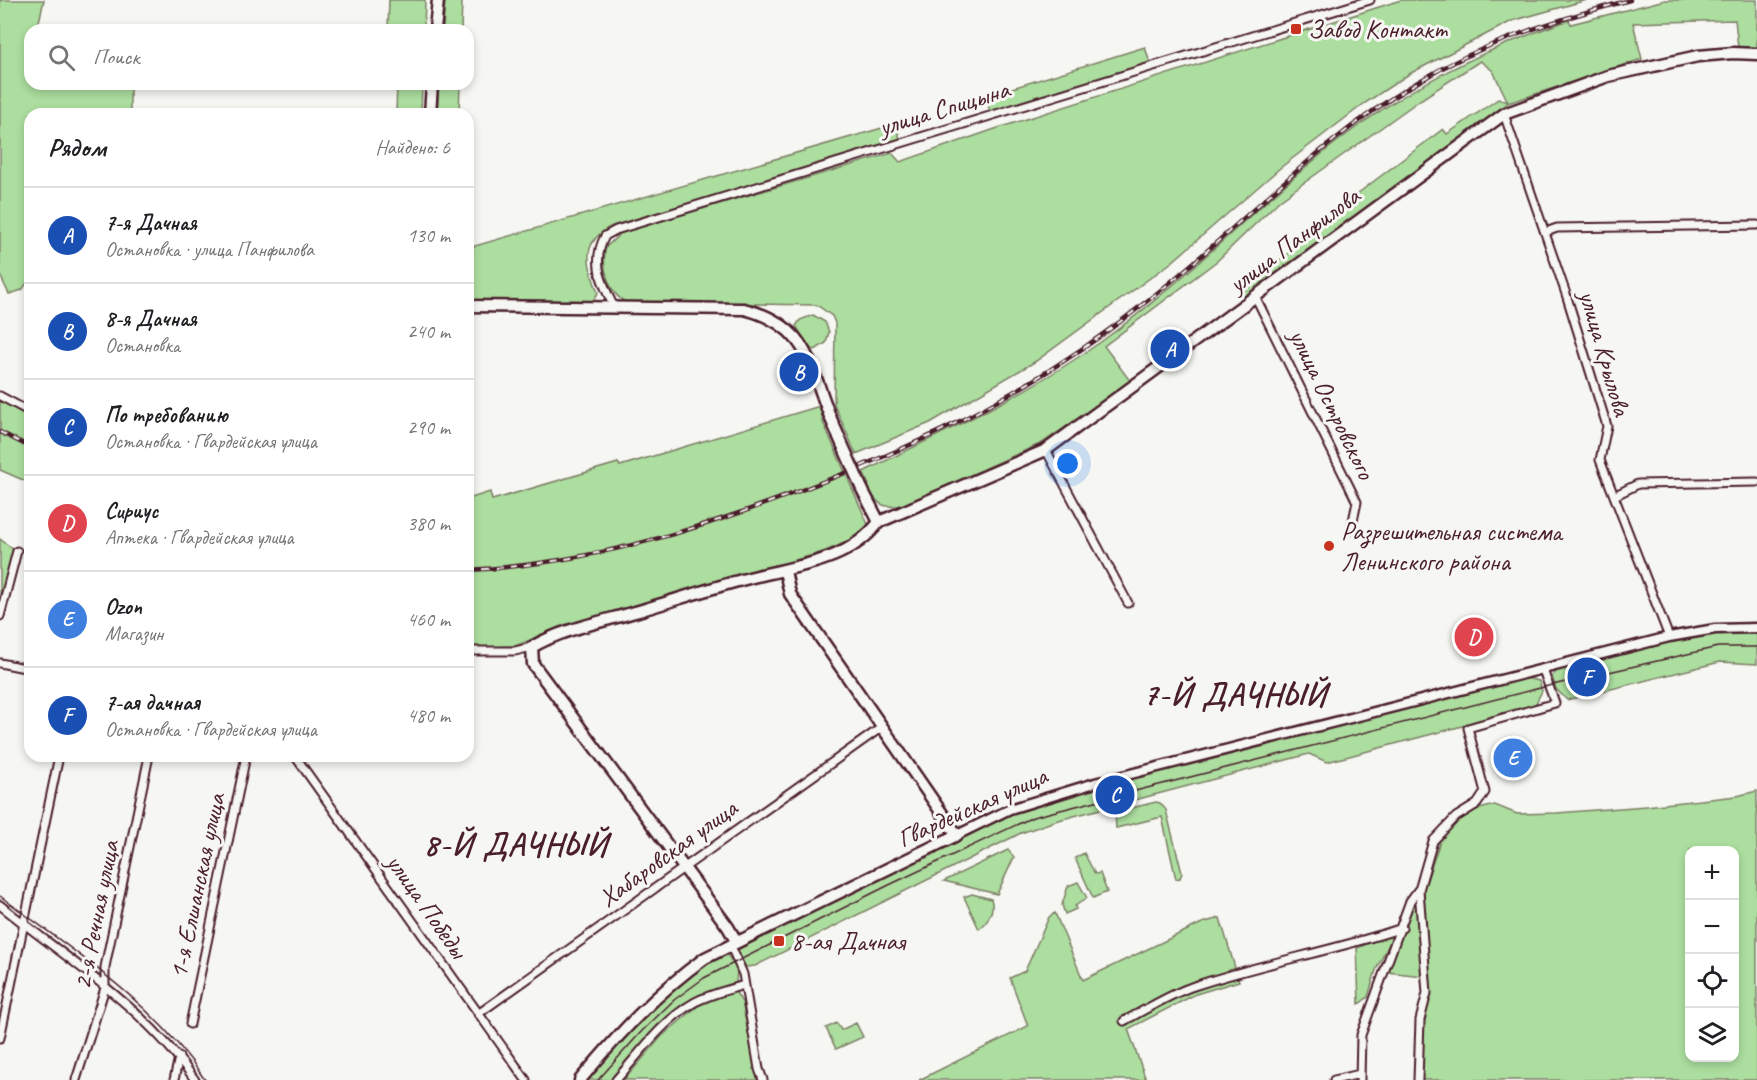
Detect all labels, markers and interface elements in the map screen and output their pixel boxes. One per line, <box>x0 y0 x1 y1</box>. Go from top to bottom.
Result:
place label: Завод Контакт <box>1308 13 1449 46</box>
marker: Завод Контакт <box>1289 22 1303 36</box>
search box <box>24 24 474 90</box>
icon: search <box>45 41 78 74</box>
text: Поиск <box>93 43 139 71</box>
street label: улица Спицына <box>873 72 1015 144</box>
text: Рядом <box>48 131 106 164</box>
text: Найдено: 6 <box>375 135 450 160</box>
street label: улица Панфилова <box>1220 179 1368 301</box>
text: 7-я Дачная <box>105 209 197 237</box>
text: A <box>62 223 73 248</box>
text: 130 m <box>407 223 450 248</box>
text: Остановка · улица Панфилова <box>105 237 314 262</box>
street label: улица Крылова <box>1571 285 1639 421</box>
text: 8-я Дачная <box>105 305 197 333</box>
text: B <box>62 319 73 344</box>
text: 240 m <box>407 319 450 344</box>
street label: улица Островского <box>1281 322 1383 486</box>
pin: A <box>1150 326 1190 372</box>
text: Остановка <box>105 333 180 358</box>
pin: B <box>780 350 818 394</box>
text: По требованию <box>105 401 228 429</box>
text: C <box>63 415 72 440</box>
text: 290 m <box>407 415 450 440</box>
text: Остановка · Гвардейская улица <box>105 429 317 454</box>
your location <box>1053 449 1082 478</box>
text: Сириус <box>105 497 158 525</box>
text: D <box>62 511 73 536</box>
text: 380 m <box>407 511 450 536</box>
place label: Разрешительная система Ленинского района <box>1341 515 1564 578</box>
text: Аптека · Гвардейская улица <box>105 525 294 550</box>
marker: Разрешительная система Ленинского района <box>1322 539 1336 553</box>
text: Ozon <box>105 593 142 621</box>
text: E <box>62 607 73 632</box>
text: 460 m <box>407 607 450 632</box>
pin: D <box>1454 614 1494 660</box>
text: Магазин <box>105 621 163 646</box>
pin: F <box>1568 654 1606 700</box>
district label: 7-Й ДАЧНЫЙ <box>1143 674 1331 715</box>
text: 7-ая дачная <box>105 689 200 717</box>
text: F <box>63 703 72 728</box>
text: 480 m <box>407 703 450 728</box>
text: Остановка · Гвардейская улица <box>105 717 317 742</box>
pin: E <box>1494 736 1532 780</box>
street label: Гвардейская улица <box>892 759 1053 855</box>
pin: C <box>1096 772 1134 818</box>
street label: 1-я Елшанская улица <box>161 789 233 981</box>
street label: Хабаровская улица <box>592 791 745 914</box>
district label: 8-Й ДАЧНЫЙ <box>424 824 612 865</box>
street label: 2-я Речная улица <box>65 836 127 992</box>
street label: улица Победы <box>378 846 476 966</box>
map controls <box>1685 846 1739 1062</box>
button: + <box>1685 846 1739 900</box>
button: − <box>1685 900 1739 954</box>
place label: 8-ая Дачная <box>791 925 907 958</box>
marker: 8-ая Дачная <box>772 934 786 948</box>
button: locate <box>1685 954 1739 1008</box>
button: layers <box>1685 1008 1739 1062</box>

